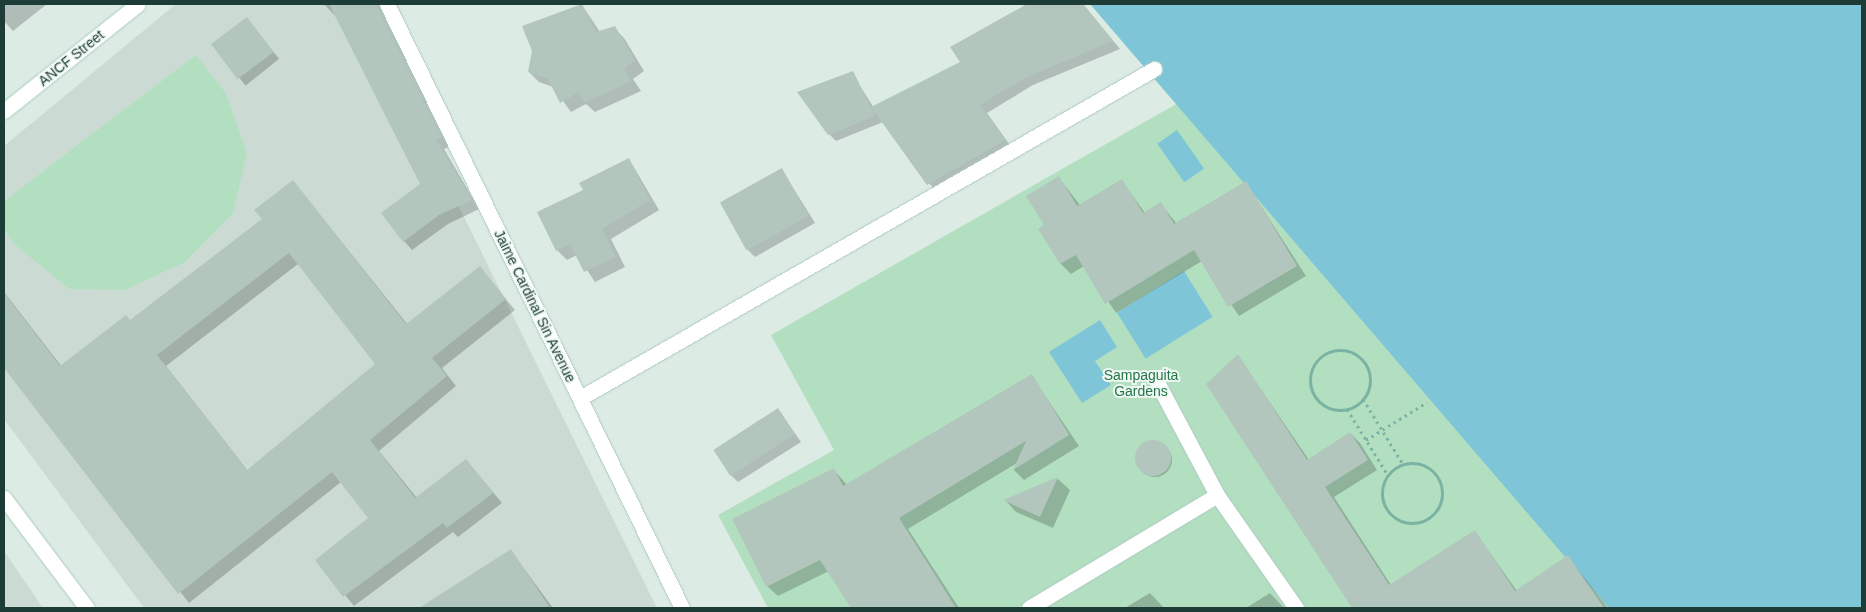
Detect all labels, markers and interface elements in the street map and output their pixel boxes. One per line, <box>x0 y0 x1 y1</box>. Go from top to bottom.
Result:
street label: ANCF Street <box>35 27 107 89</box>
street label: Jaime Cardinal Sin Avenue <box>490 227 580 385</box>
park label: Sampaguita Gardens <box>1104 367 1178 400</box>

